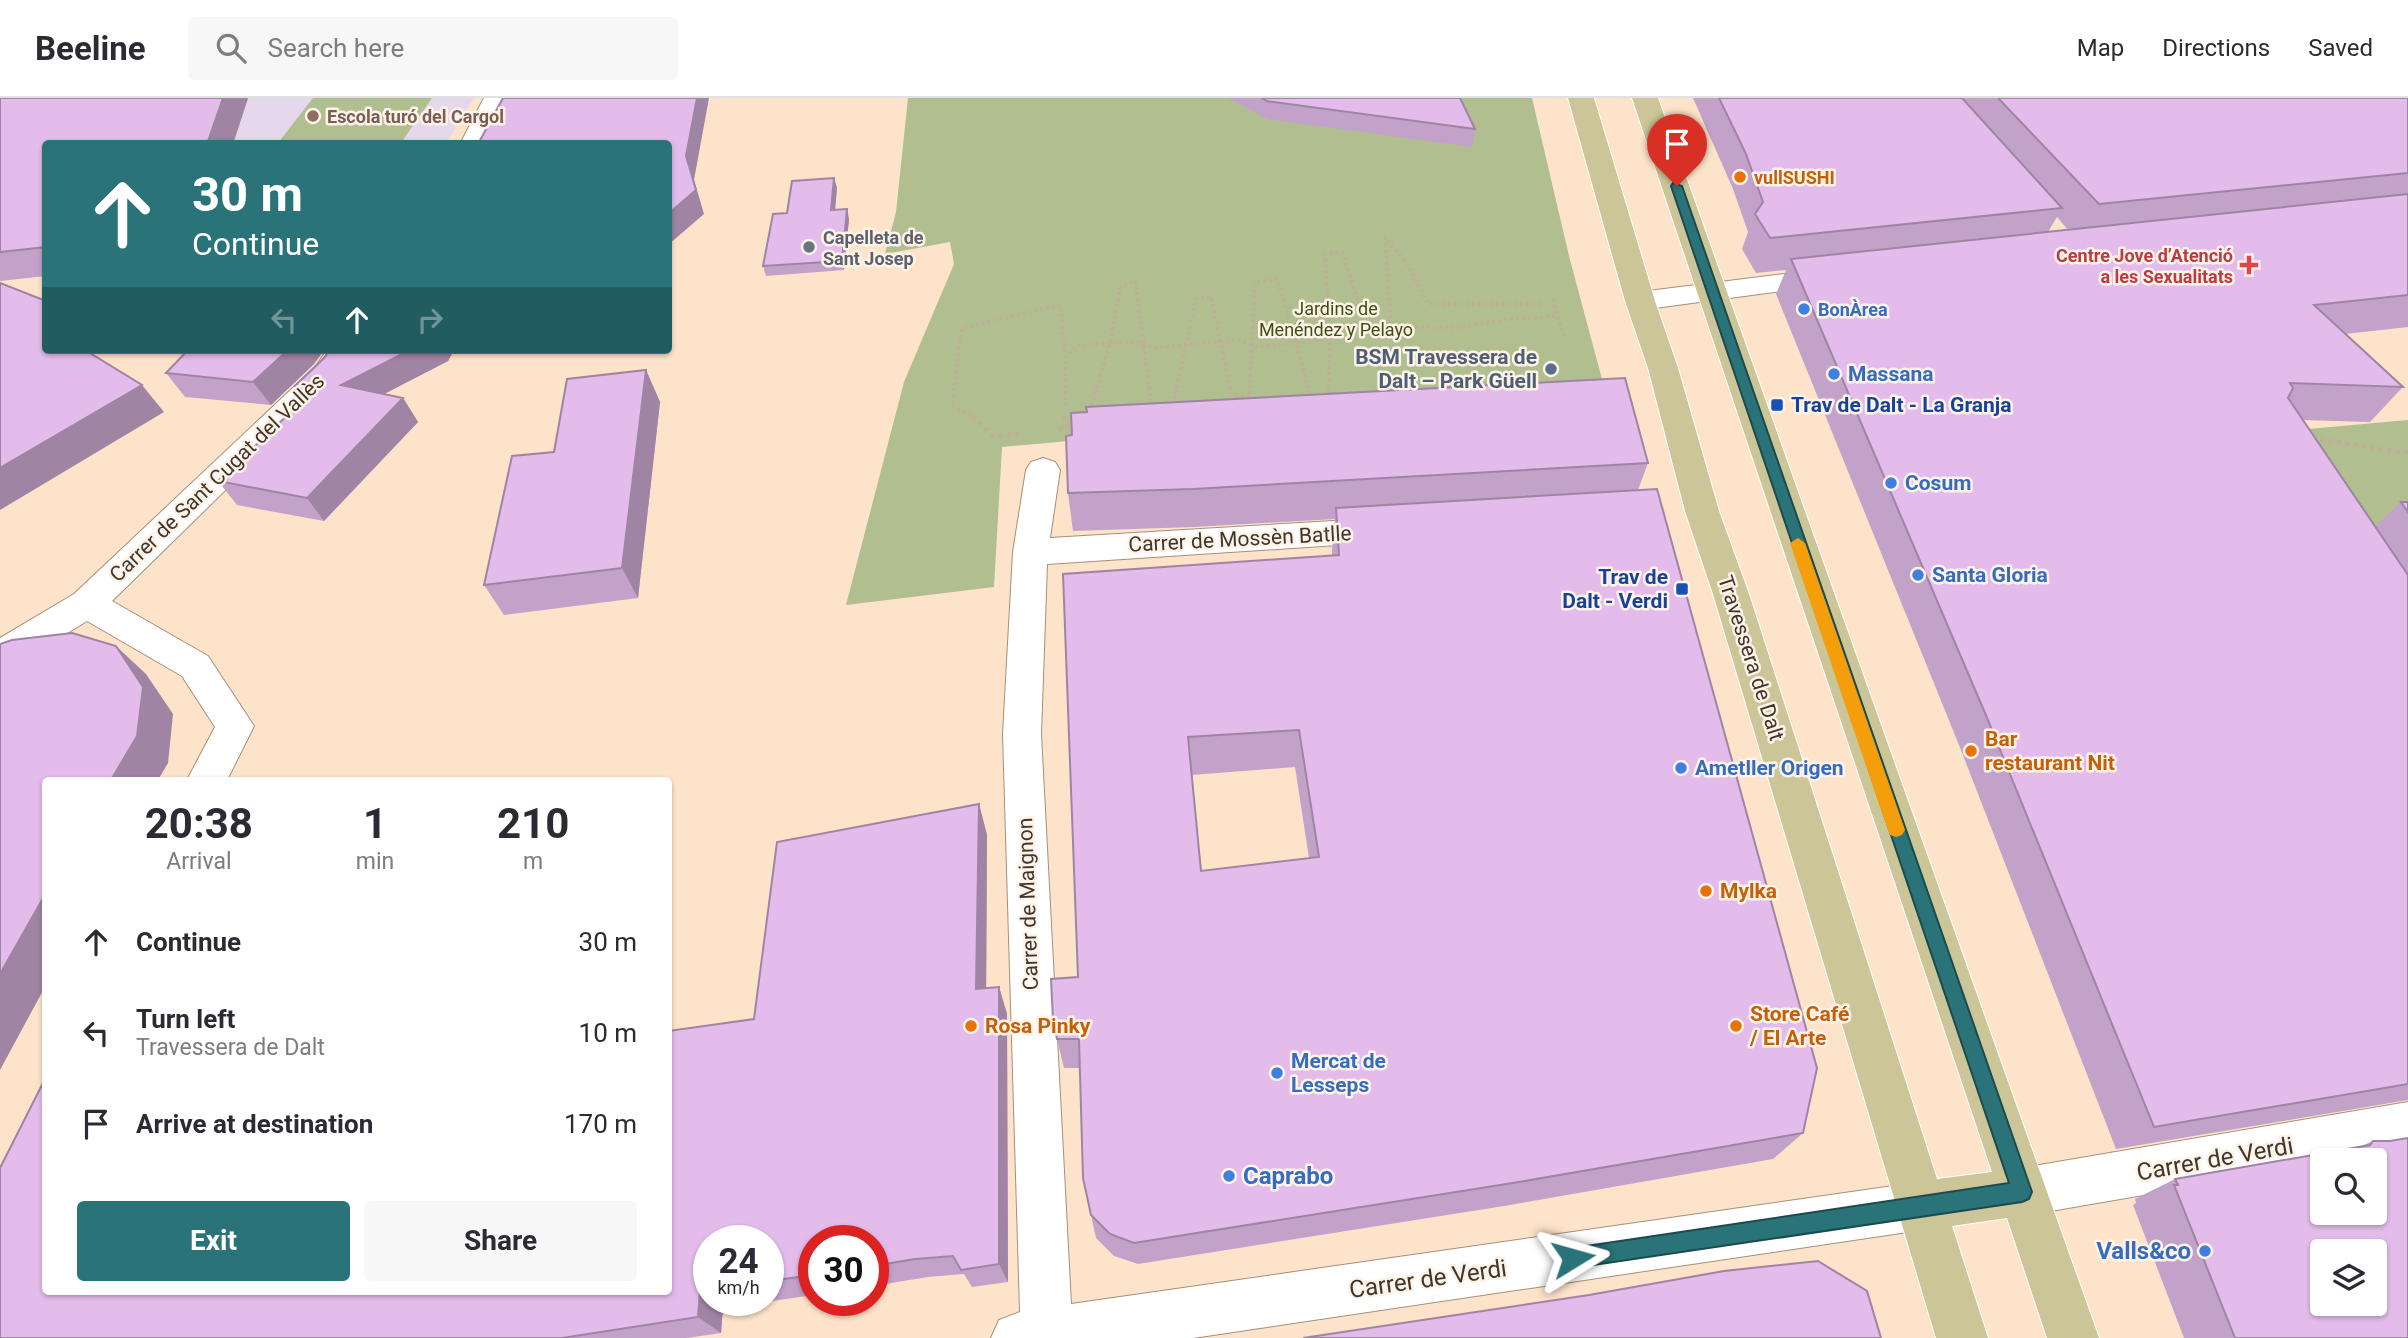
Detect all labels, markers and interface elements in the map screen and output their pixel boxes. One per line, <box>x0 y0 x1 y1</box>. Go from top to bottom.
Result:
search box <box>188 17 678 80</box>
text: Beeline <box>35 29 146 68</box>
icon: search <box>212 29 250 67</box>
text: Search here <box>268 33 404 63</box>
text: Map <box>2077 34 2124 62</box>
text: Directions <box>2162 34 2270 62</box>
text: Saved <box>2308 34 2373 62</box>
place label: Escola turó del Cargol <box>327 106 504 127</box>
marker: Escola turó del Cargol <box>305 108 321 124</box>
pin <box>1647 114 1707 186</box>
icon: arrive <box>1658 125 1696 163</box>
text: 30 m <box>192 166 303 223</box>
place label: vullSUSHI <box>1754 167 1835 188</box>
icon: ahead <box>77 168 168 259</box>
marker: vullSUSHI <box>1732 169 1748 185</box>
text: Continue <box>192 225 319 263</box>
place label: Capelleta de Sant Josep <box>823 227 924 269</box>
marker: Capelleta de Sant Josep <box>801 239 817 255</box>
place label: Centre Jove d’Atenció a les Sexualitats <box>2056 245 2233 287</box>
marker: Centre Jove d’Atenció a les Sexualitats <box>2239 255 2259 275</box>
park label: Jardins de Menéndez y Pelayo <box>1259 298 1413 340</box>
place label: BonÀrea <box>1818 299 1888 320</box>
icon: left <box>265 301 303 339</box>
icon: ahead <box>338 301 376 339</box>
icon: right <box>411 301 449 339</box>
marker: BonÀrea <box>1796 301 1812 317</box>
place label: BSM Travessera de Dalt – Park Güell <box>1355 345 1537 393</box>
marker: BSM Travessera de Dalt – Park Güell <box>1543 361 1559 377</box>
place label: Massana <box>1848 362 1933 386</box>
marker: Massana <box>1826 366 1842 382</box>
street label: Carrer de Sant Cugat del Vallès <box>105 369 329 587</box>
place label: Trav de Dalt - La Granja <box>1791 393 2011 417</box>
marker: Trav de Dalt - La Granja <box>1769 397 1785 413</box>
place label: Cosum <box>1905 471 1971 495</box>
marker: Cosum <box>1883 475 1899 491</box>
street label: Carrer de Mossèn Batlle <box>1128 521 1352 557</box>
place label: Santa Gloria <box>1932 563 2048 587</box>
place label: Trav de Dalt - Verdi <box>1562 565 1668 613</box>
marker: Santa Gloria <box>1910 567 1926 583</box>
street label: Travessera de Dalt <box>1713 572 1789 744</box>
marker: Trav de Dalt - Verdi <box>1674 581 1690 597</box>
place label: Bar restaurant Nit <box>1985 727 2115 775</box>
marker: Bar restaurant Nit <box>1963 743 1979 759</box>
place label: Ametller Origen <box>1695 756 1844 780</box>
marker: Ametller Origen <box>1673 760 1689 776</box>
text: 20:38 <box>145 799 253 848</box>
text: 1 <box>363 799 387 848</box>
text: 210 <box>497 799 569 848</box>
street label: Carrer de Maignon <box>1013 817 1043 991</box>
text: Arrival <box>166 848 232 875</box>
text: min <box>356 848 394 875</box>
text: m <box>523 848 543 875</box>
place label: Mylka <box>1720 879 1777 903</box>
marker: Mylka <box>1698 883 1714 899</box>
icon: ahead <box>77 923 115 961</box>
text: Continue <box>136 927 241 957</box>
text: 30 m <box>579 927 637 957</box>
place label: Store Café / El Arte <box>1749 1002 1849 1050</box>
text: Turn left <box>136 1004 235 1034</box>
icon: left <box>77 1014 115 1052</box>
place label: Rosa Pinky <box>985 1014 1091 1038</box>
text: 10 m <box>579 1018 637 1048</box>
marker: Rosa Pinky <box>963 1018 979 1034</box>
marker: Store Café / El Arte <box>1728 1018 1744 1034</box>
text: Travessera de Dalt <box>136 1034 325 1061</box>
place label: Mercat de Lesseps <box>1291 1049 1386 1097</box>
marker: Mercat de Lesseps <box>1269 1065 1285 1081</box>
icon: arrive <box>77 1105 115 1143</box>
text: Arrive at destination <box>136 1109 373 1139</box>
text: 170 m <box>564 1109 637 1139</box>
street label: Carrer de Verdi <box>2135 1131 2295 1187</box>
map controls <box>2310 1148 2387 1316</box>
button: search <box>2310 1148 2387 1225</box>
place label: Caprabo <box>1243 1162 1333 1190</box>
marker: Caprabo <box>1221 1168 1237 1184</box>
button: Exit <box>77 1201 350 1281</box>
button: Share <box>364 1201 637 1281</box>
position arrow <box>1536 1221 1610 1295</box>
speed limit sign: 30 <box>798 1225 889 1316</box>
place label: Valls&co <box>2096 1237 2191 1265</box>
button: layers <box>2310 1239 2387 1316</box>
text: 24 <box>718 1241 759 1282</box>
marker: Valls&co <box>2197 1243 2213 1259</box>
street label: Carrer de Verdi <box>1348 1254 1508 1304</box>
text: km/h <box>717 1277 760 1298</box>

